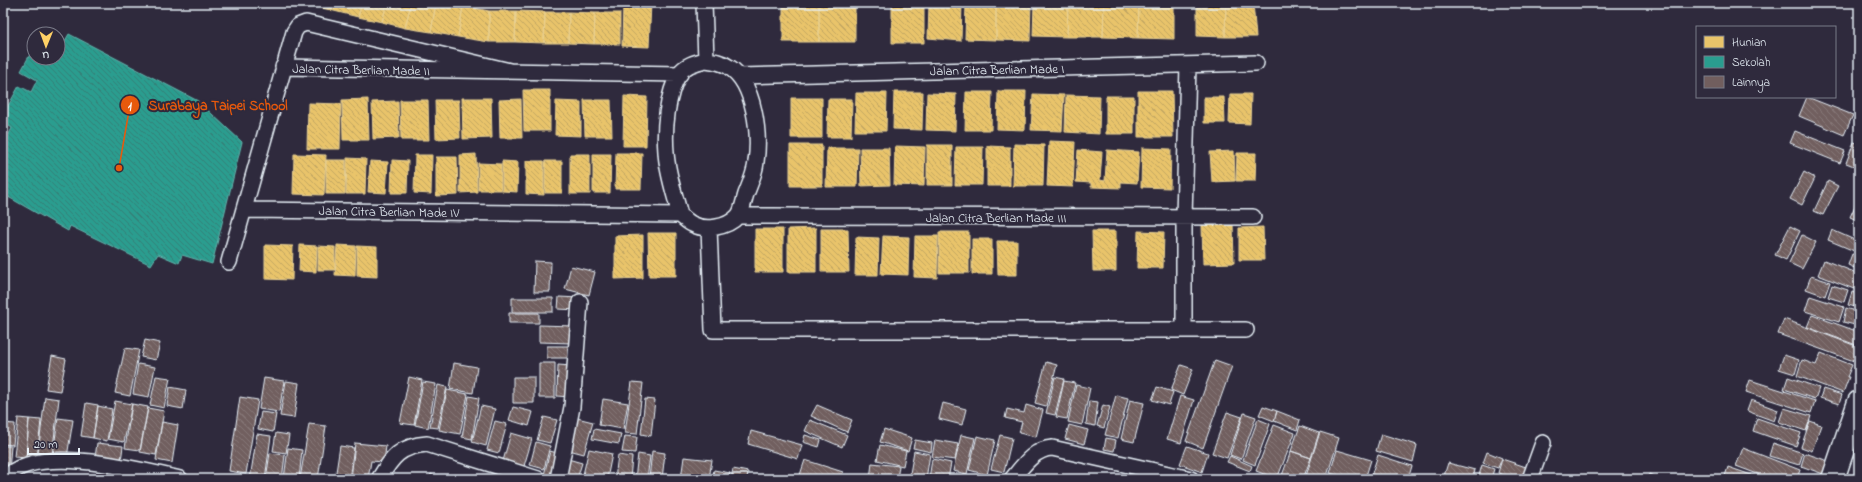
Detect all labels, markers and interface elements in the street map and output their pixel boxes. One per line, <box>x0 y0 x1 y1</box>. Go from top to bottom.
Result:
north arrow <box>26 26 66 66</box>
legend <box>1696 26 1836 98</box>
text: Hunian <box>1732 34 1766 52</box>
text: U <box>42 47 49 63</box>
text: Sekolah <box>1732 54 1771 72</box>
street label: Jalan Citra Berlian Made II <box>292 60 430 81</box>
street label: Jalan Citra Berlian Made I <box>930 60 1064 81</box>
text: Lainnya <box>1732 74 1770 93</box>
callout: Surabaya Taipei School <box>120 92 295 118</box>
text: Surabaya Taipei School <box>148 96 288 119</box>
text: 1 <box>128 98 132 116</box>
street label: Jalan Citra Berlian Made IV <box>318 202 460 223</box>
street label: Jalan Citra Berlian Made III <box>926 209 1066 228</box>
scale bar <box>28 430 79 456</box>
text: 20 m <box>34 436 57 454</box>

